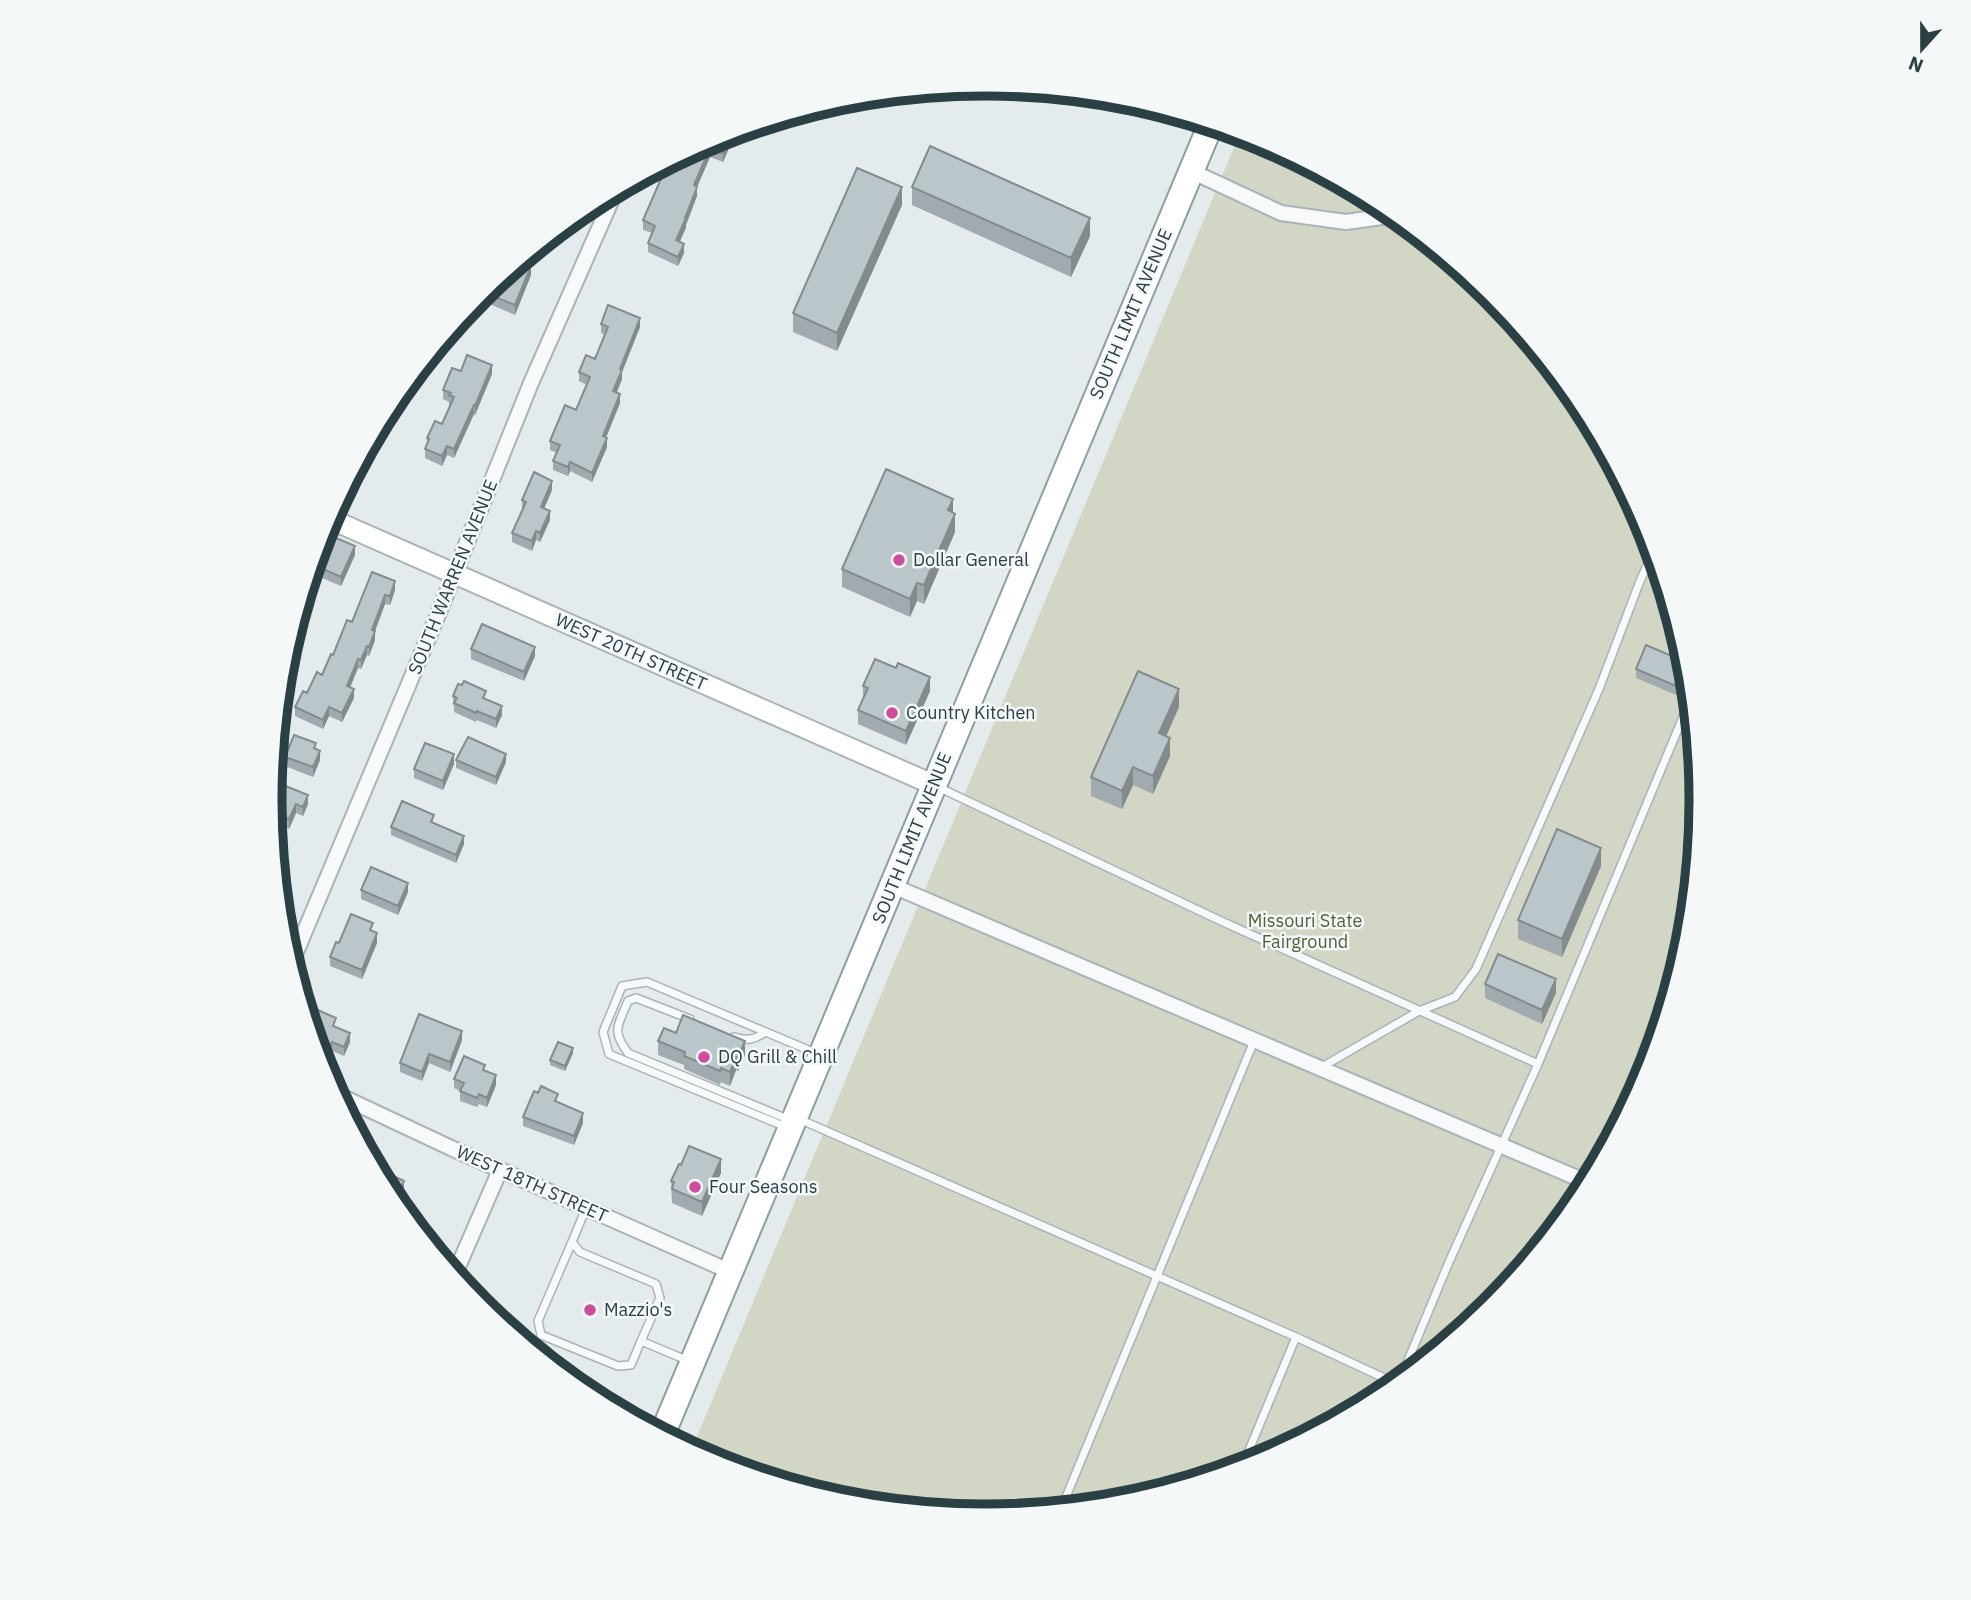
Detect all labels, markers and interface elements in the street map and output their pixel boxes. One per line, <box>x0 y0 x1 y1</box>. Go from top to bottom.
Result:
north arrow <box>1887 14 1957 84</box>
text: N <box>1905 51 1927 79</box>
street label: SOUTH LIMIT AVENUE <box>1084 225 1177 402</box>
street label: SOUTH WARREN AVENUE <box>403 476 502 678</box>
place label: Dollar General <box>913 548 1029 571</box>
marker: Dollar General <box>891 552 907 568</box>
street label: WEST 20TH STREET <box>552 608 711 695</box>
place label: Country Kitchen <box>906 701 1036 724</box>
marker: Country Kitchen <box>884 705 900 721</box>
street label: SOUTH LIMIT AVENUE <box>867 749 956 927</box>
park label: Missouri State Fairground <box>1248 909 1362 953</box>
place label: DQ Grill & Chill <box>718 1045 837 1068</box>
marker: DQ Grill & Chill <box>696 1049 712 1065</box>
street label: WEST 18TH STREET <box>453 1140 612 1227</box>
place label: Four Seasons <box>709 1175 818 1198</box>
marker: Four Seasons <box>687 1179 703 1195</box>
place label: Mazzio's <box>604 1298 672 1321</box>
marker: Mazzio's <box>582 1302 598 1318</box>

